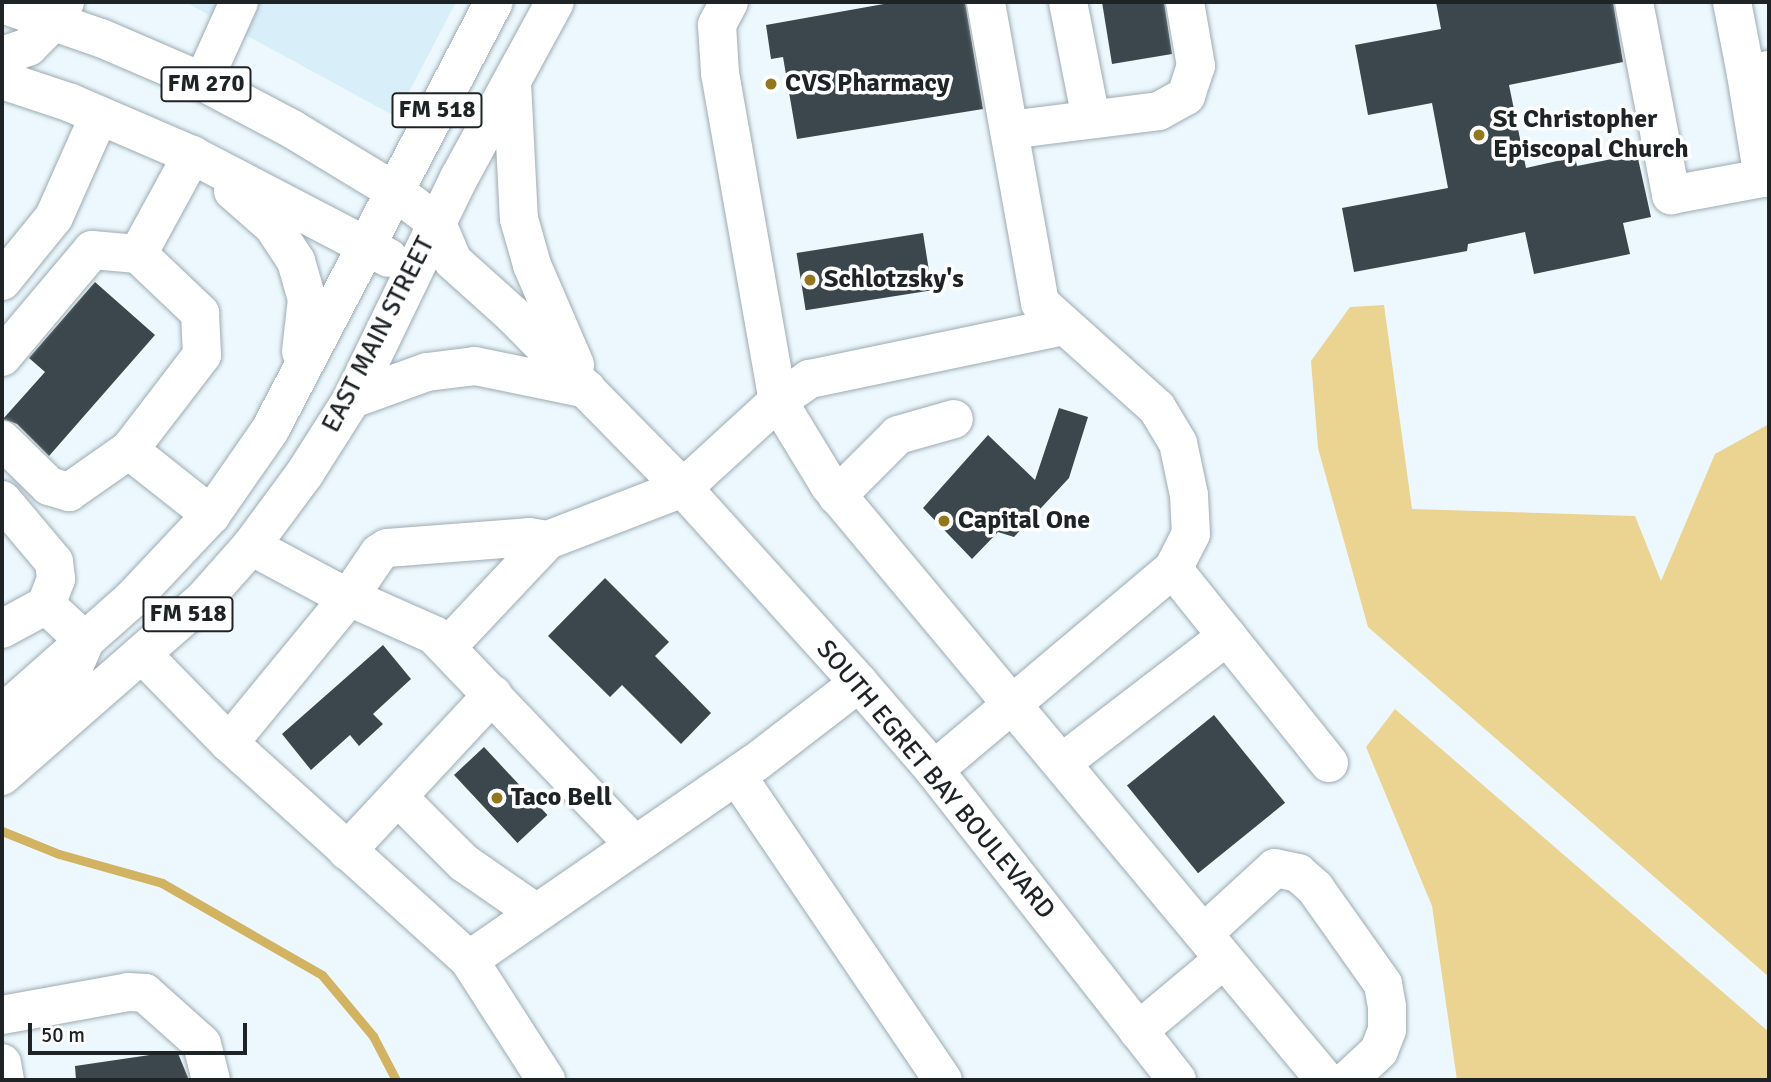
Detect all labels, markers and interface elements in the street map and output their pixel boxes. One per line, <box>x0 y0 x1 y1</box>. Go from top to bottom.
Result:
road number: FM 270 <box>159 64 253 104</box>
place label: CVS Pharmacy <box>785 68 950 100</box>
marker: CVS Pharmacy <box>763 76 779 92</box>
road number: FM 518 <box>390 90 484 130</box>
place label: St Christopher Episcopal Church <box>1493 104 1689 166</box>
marker: St Christopher Episcopal Church <box>1471 127 1487 143</box>
street label: EAST MAIN STREET <box>316 232 442 438</box>
place label: Schlotzsky's <box>824 264 964 296</box>
marker: Schlotzsky's <box>802 272 818 288</box>
place label: Capital One <box>958 505 1090 537</box>
marker: Capital One <box>936 513 952 529</box>
road number: FM 518 <box>141 594 235 634</box>
street label: SOUTH EGRET BAY BOULEVARD <box>809 634 1061 926</box>
place label: Taco Bell <box>511 782 612 814</box>
marker: Taco Bell <box>489 790 505 806</box>
scale bar <box>32 1009 250 1052</box>
text: 50 m <box>41 1022 85 1048</box>

